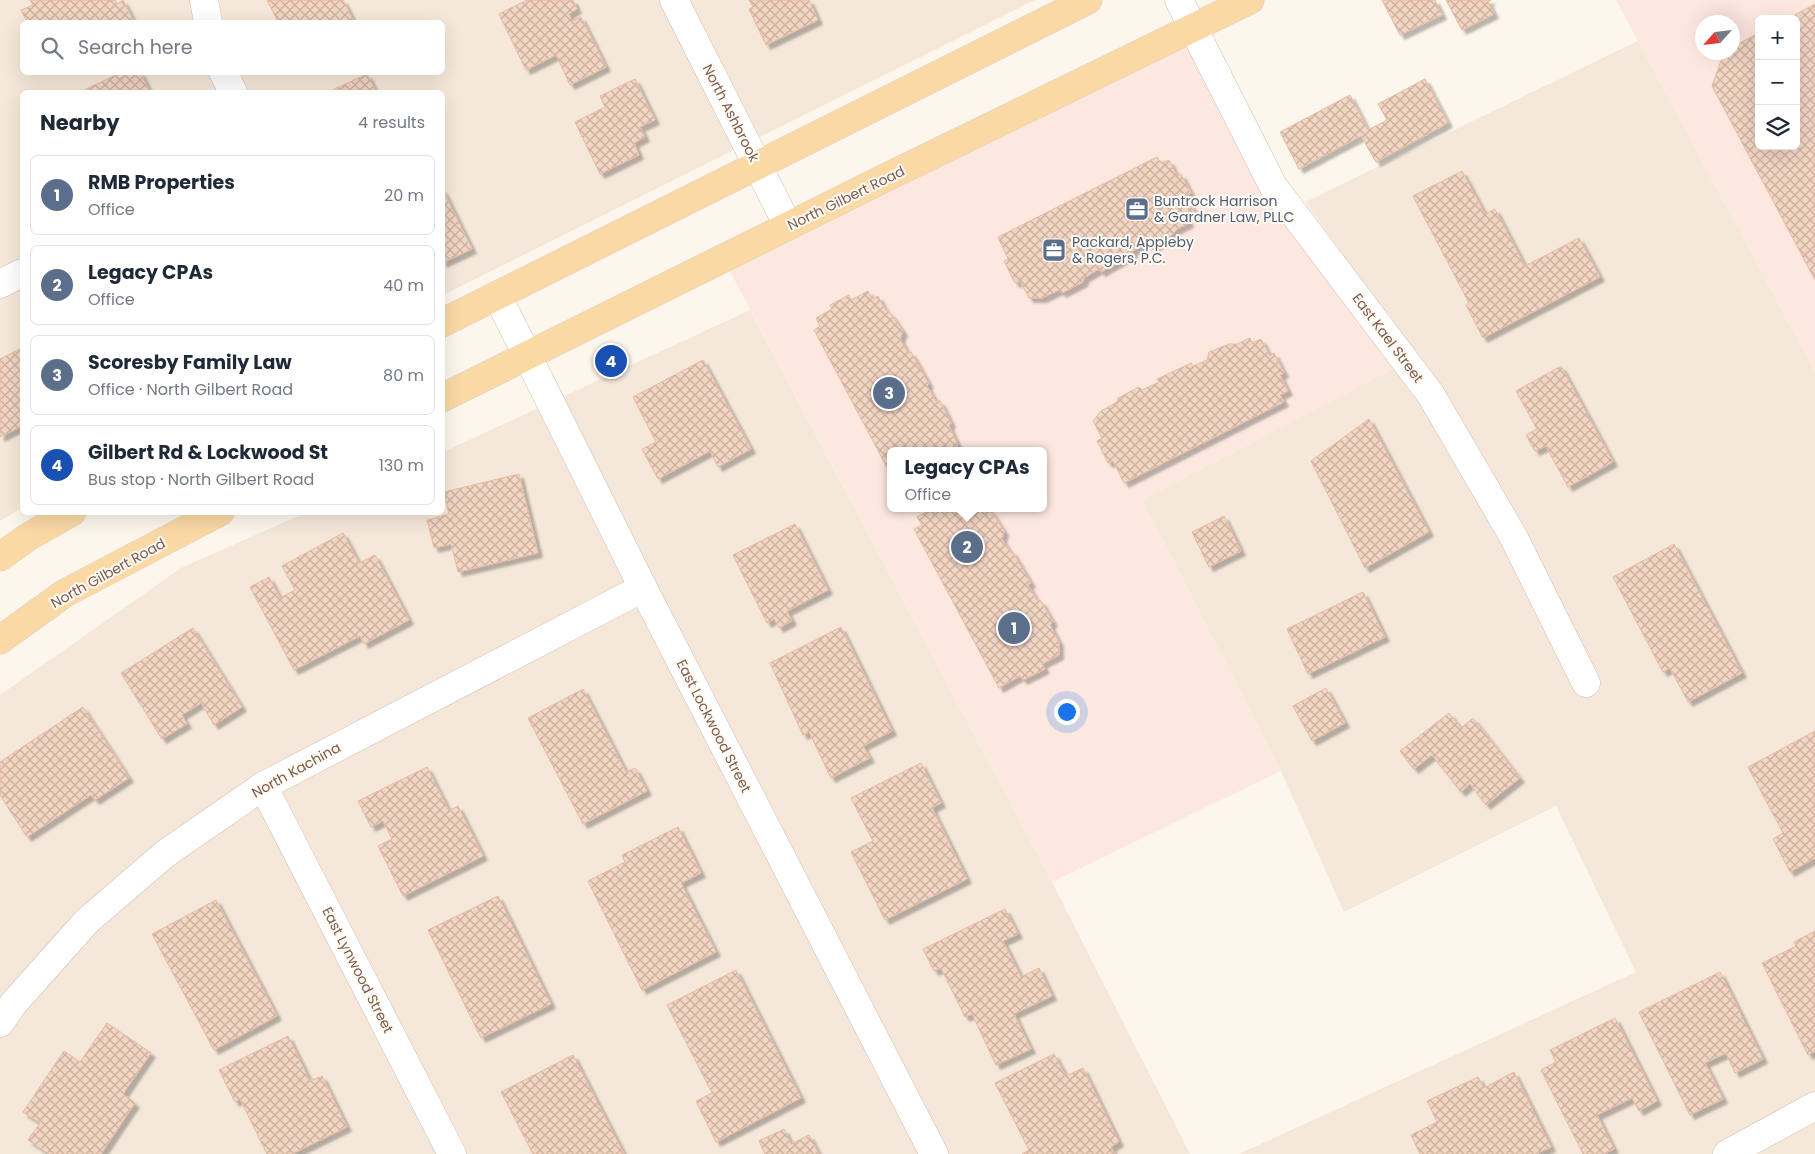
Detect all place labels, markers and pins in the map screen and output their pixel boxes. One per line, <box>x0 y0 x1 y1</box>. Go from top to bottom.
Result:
place label: Buntrock Harrison & Gardner Law, PLLC <box>1154 191 1294 227</box>
office icon: Buntrock Harrison & Gardner Law, PLLC <box>1124 196 1150 222</box>
place label: Packard, Appleby & Rogers, P.C. <box>1072 232 1194 268</box>
office icon: Packard, Appleby & Rogers, P.C. <box>1041 237 1067 263</box>
pin: 4 <box>595 342 627 380</box>
pin: 3 <box>873 374 905 412</box>
pin: 2 <box>951 528 983 566</box>
pin: 1 <box>998 609 1030 647</box>

